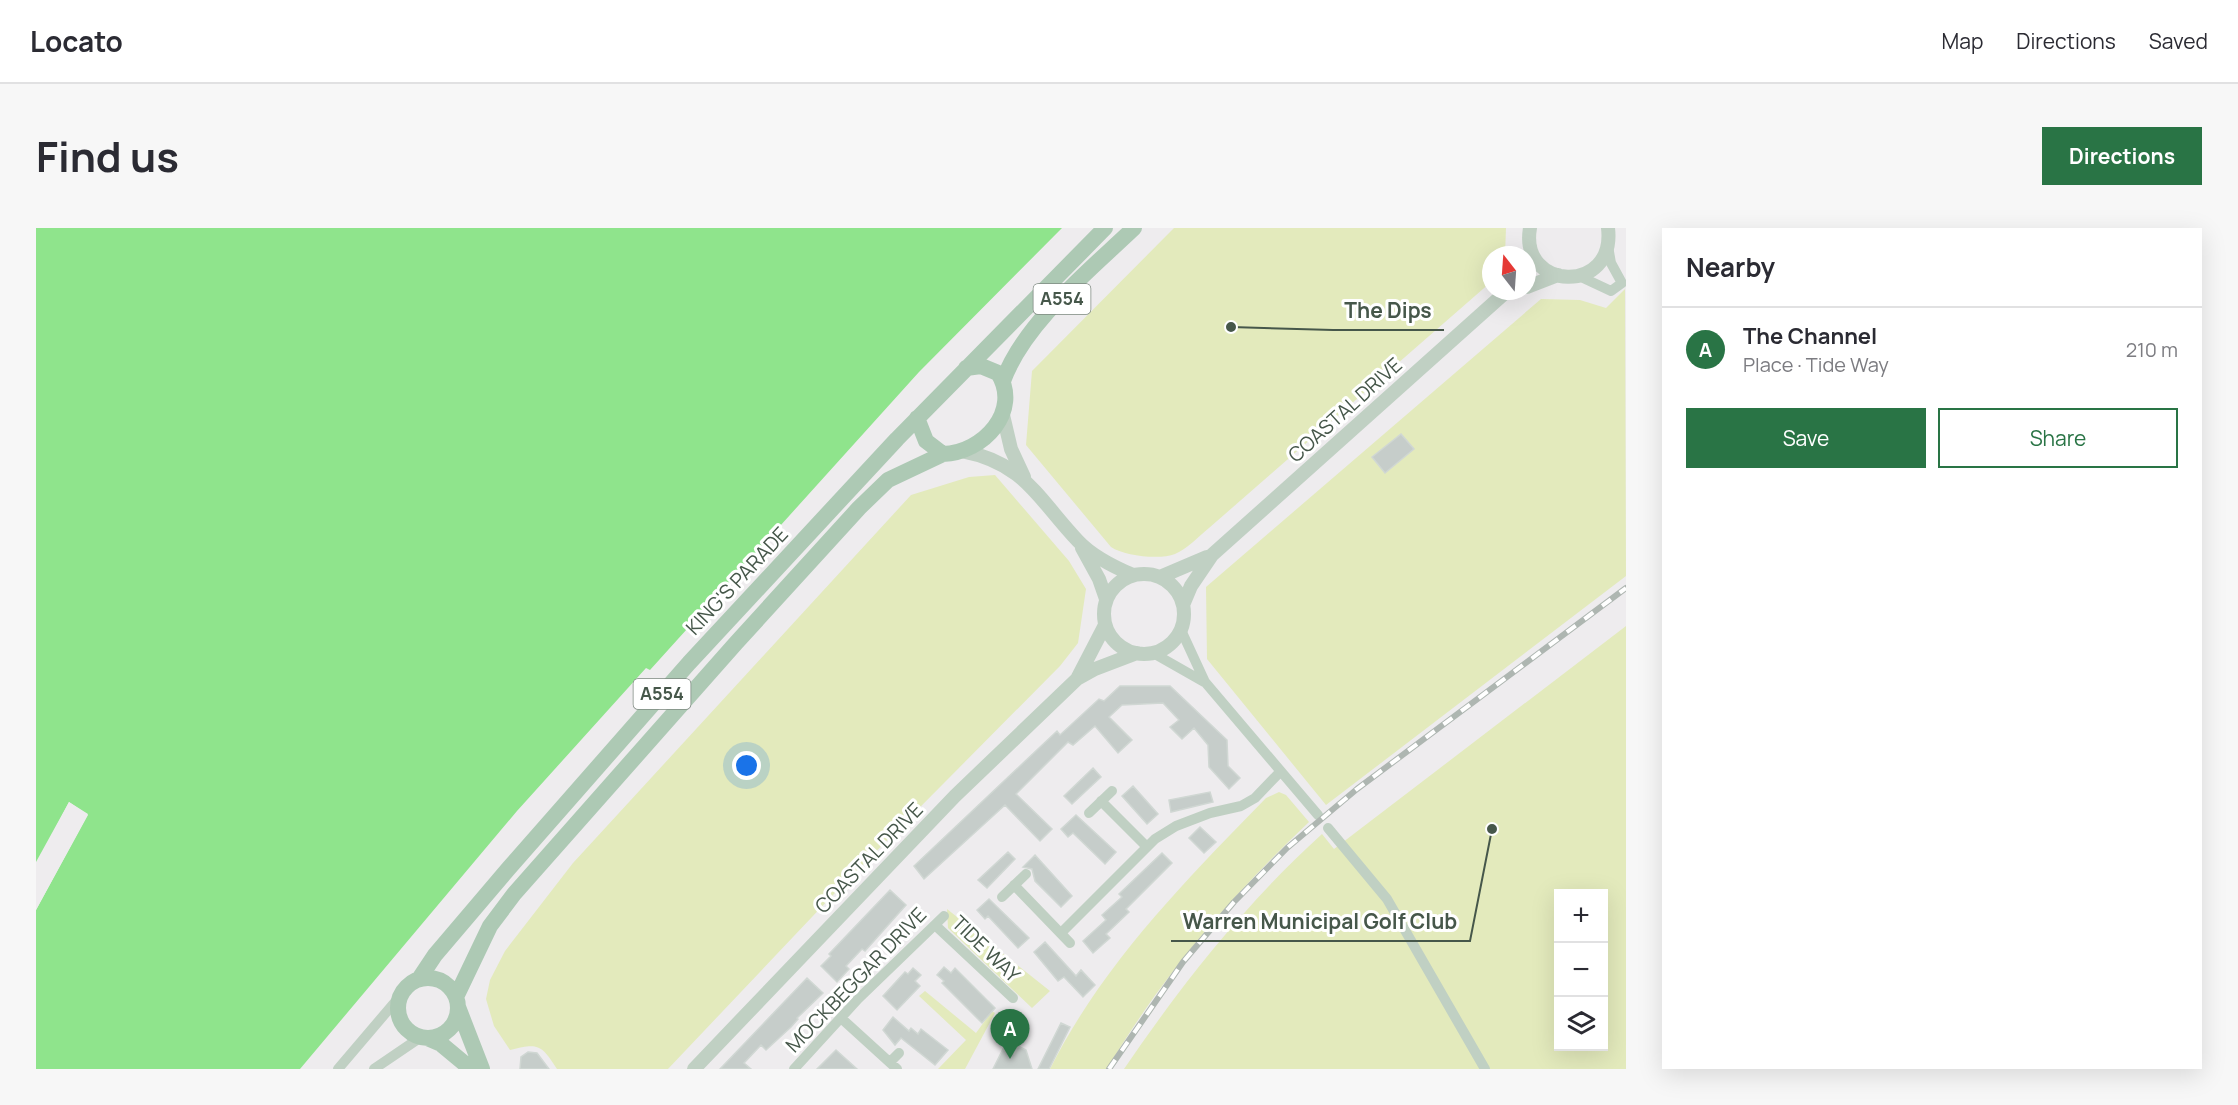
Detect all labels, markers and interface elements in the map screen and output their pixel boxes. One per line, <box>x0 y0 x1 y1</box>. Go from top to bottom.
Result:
text: Locato <box>30 22 123 60</box>
text: Map <box>1942 27 1983 55</box>
text: Directions <box>2016 27 2116 55</box>
text: Saved <box>2149 27 2208 55</box>
text: Find us <box>36 127 179 185</box>
button: Directions <box>2042 127 2202 185</box>
north arrow <box>1482 246 1536 300</box>
text: Nearby <box>1686 249 1775 285</box>
road number: A554 <box>1034 284 1090 314</box>
callout: The Dips <box>1333 291 1444 330</box>
text: The Dips <box>1344 296 1432 324</box>
text: The Channel <box>1743 321 1877 351</box>
text: A <box>1699 336 1712 363</box>
text: 210 m <box>2126 336 2178 363</box>
street label: COASTAL DRIVE <box>1282 351 1407 468</box>
text: Place · Tide Way <box>1743 351 1889 378</box>
button: Save <box>1686 408 1926 468</box>
button: Share <box>1938 408 2178 468</box>
street label: KING'S PARADE <box>680 521 794 640</box>
road number: A554 <box>634 679 690 709</box>
your location <box>732 751 761 780</box>
street label: COASTAL DRIVE <box>809 796 929 919</box>
map controls <box>1554 889 1608 1051</box>
button: + <box>1554 889 1608 943</box>
street label: MOCKBEGGAR DRIVE <box>779 901 932 1058</box>
callout: Warren Municipal Golf Club <box>1171 902 1470 941</box>
text: Warren Municipal Golf Club <box>1183 907 1457 935</box>
street label: TIDE WAY <box>946 909 1027 989</box>
button: − <box>1554 943 1608 997</box>
button: layers <box>1554 997 1608 1051</box>
pin: A <box>990 1010 1030 1059</box>

